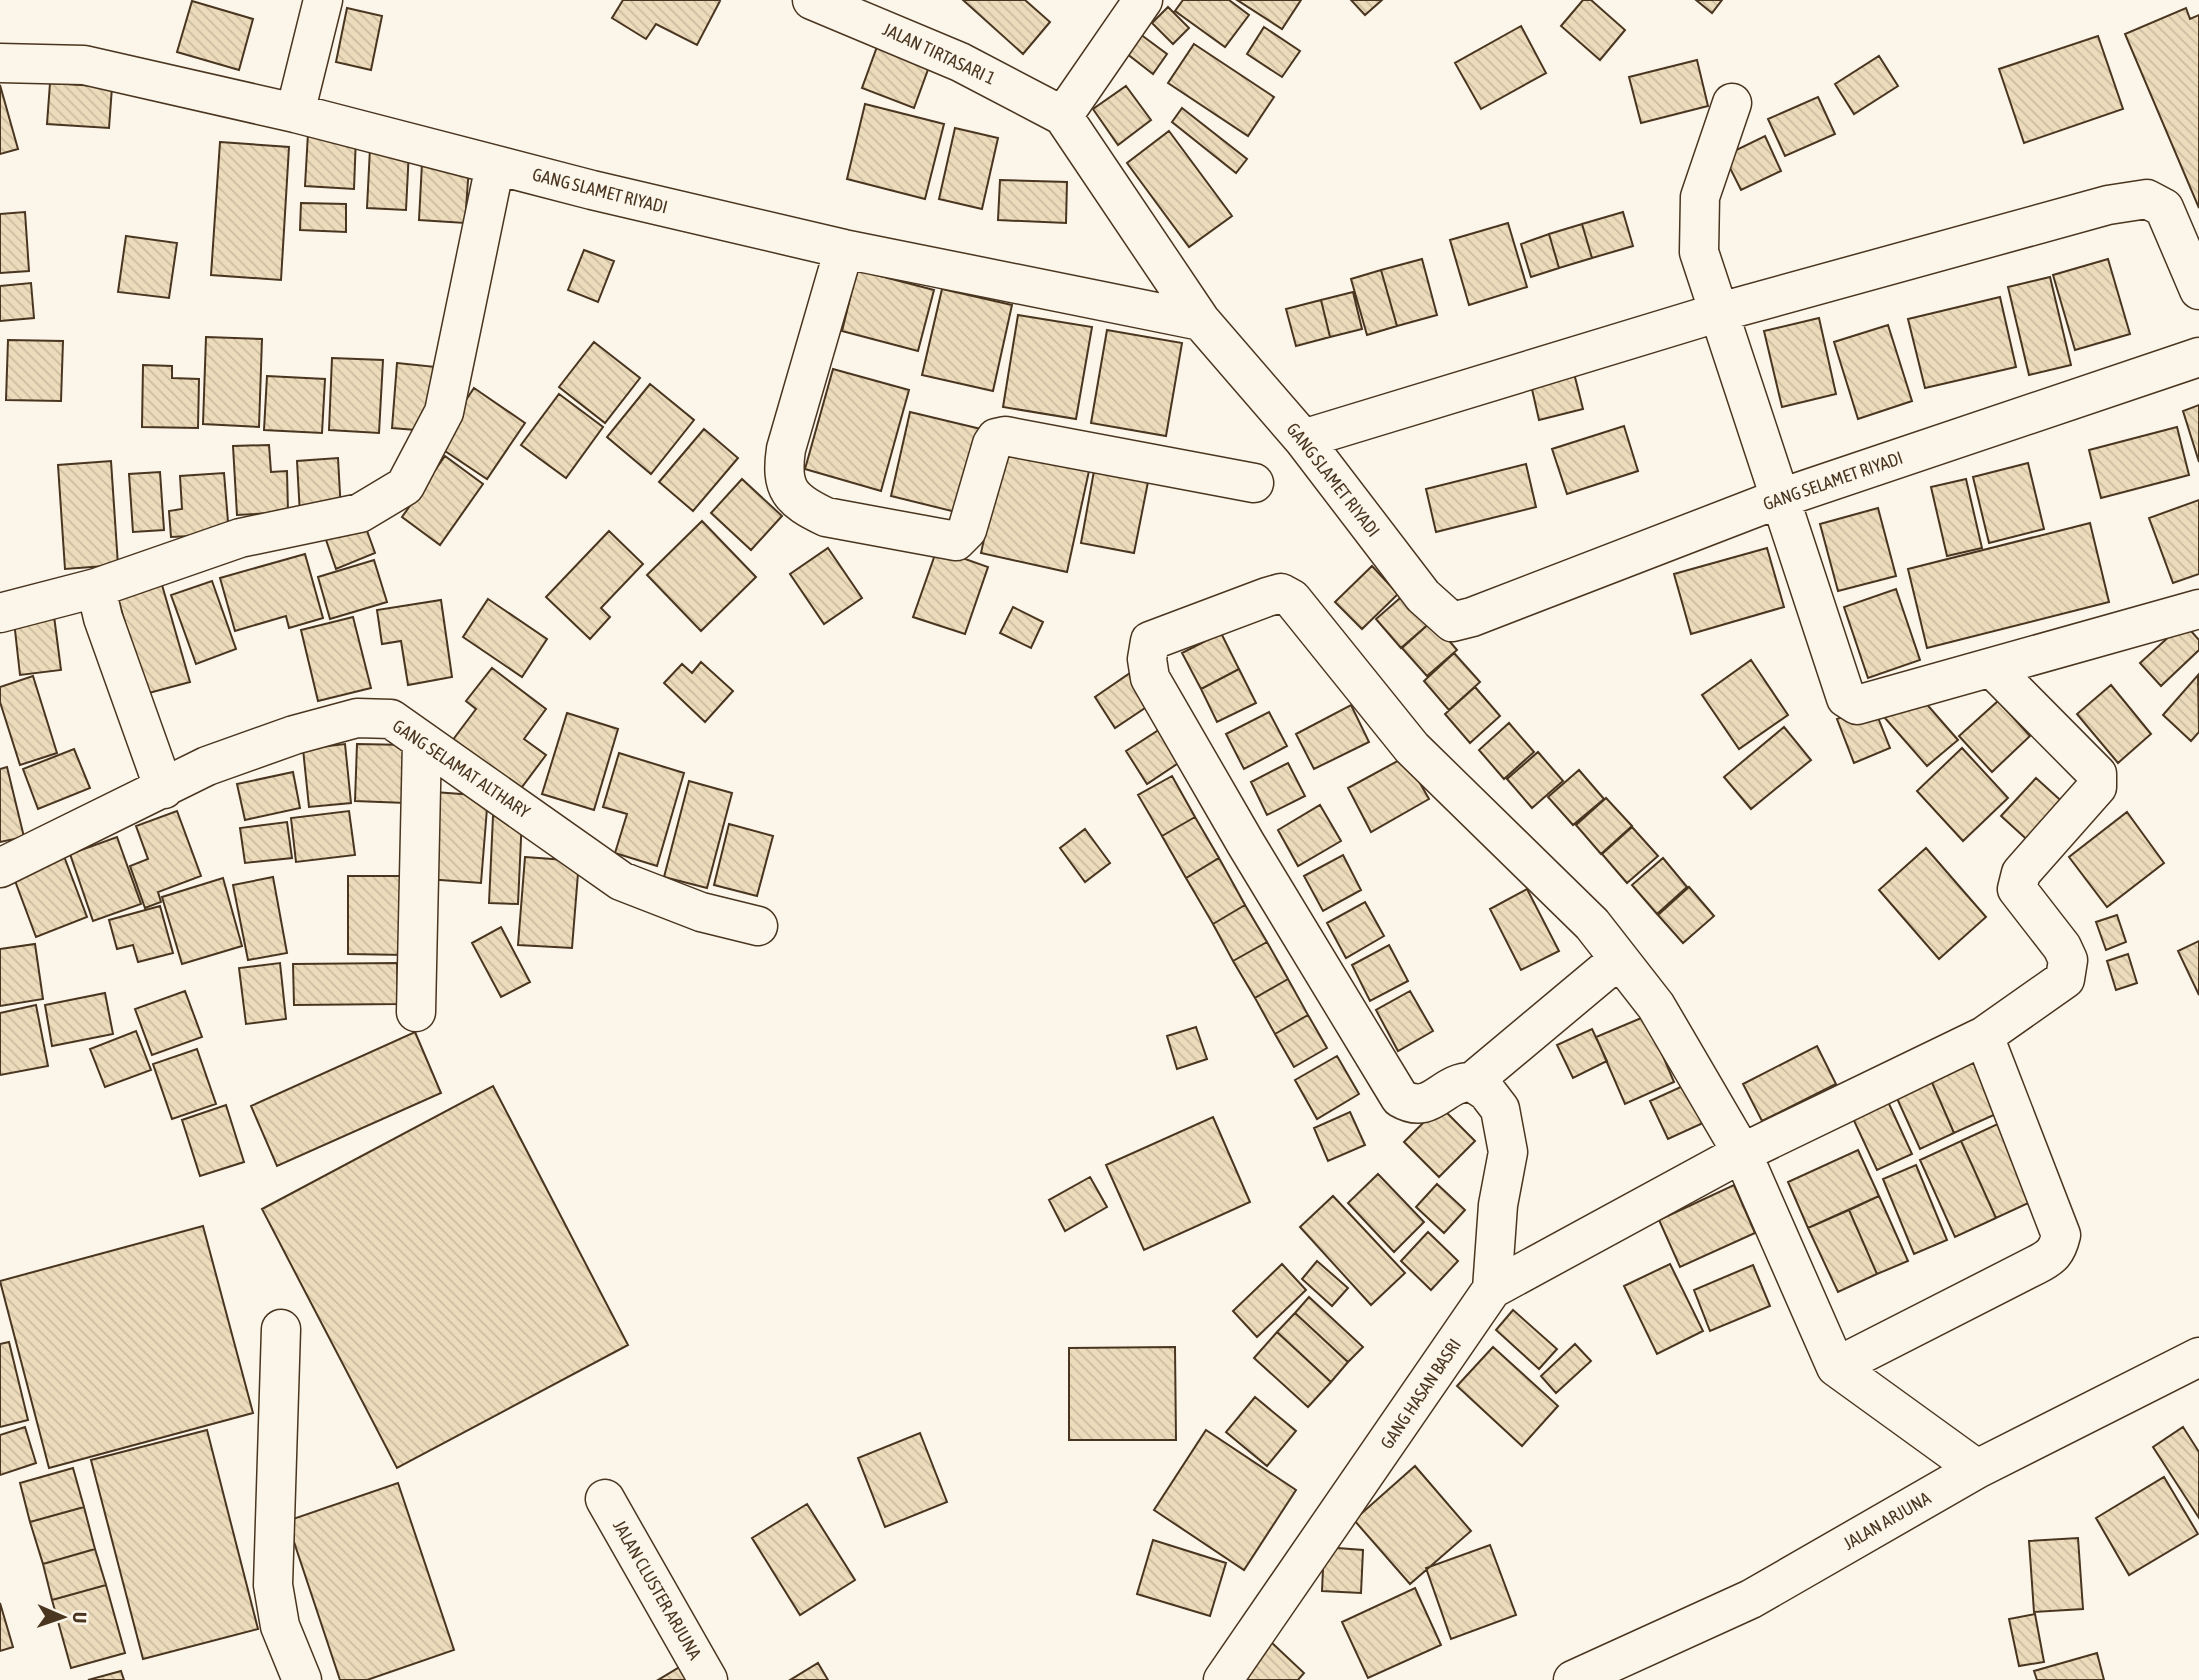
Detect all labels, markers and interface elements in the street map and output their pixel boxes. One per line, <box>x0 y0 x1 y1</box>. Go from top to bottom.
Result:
street label: JALAN TIRTASARI 1 <box>880 18 999 89</box>
street label: GANG SLAMET RIYADI <box>530 164 670 217</box>
street label: GANG SLAMET RIYADI <box>1282 419 1384 541</box>
street label: GANG SELAMET RIYADI <box>1760 447 1905 514</box>
street label: GANG SELAMAT ALTHARY <box>389 715 534 822</box>
street label: GANG HASAN BASRI <box>1376 1335 1465 1453</box>
street label: JALAN ARJUNA <box>1839 1487 1934 1554</box>
street label: JALAN CLUSTER ARJUNA <box>609 1516 706 1663</box>
north arrow <box>28 1582 98 1652</box>
text: U <box>69 1612 91 1624</box>

